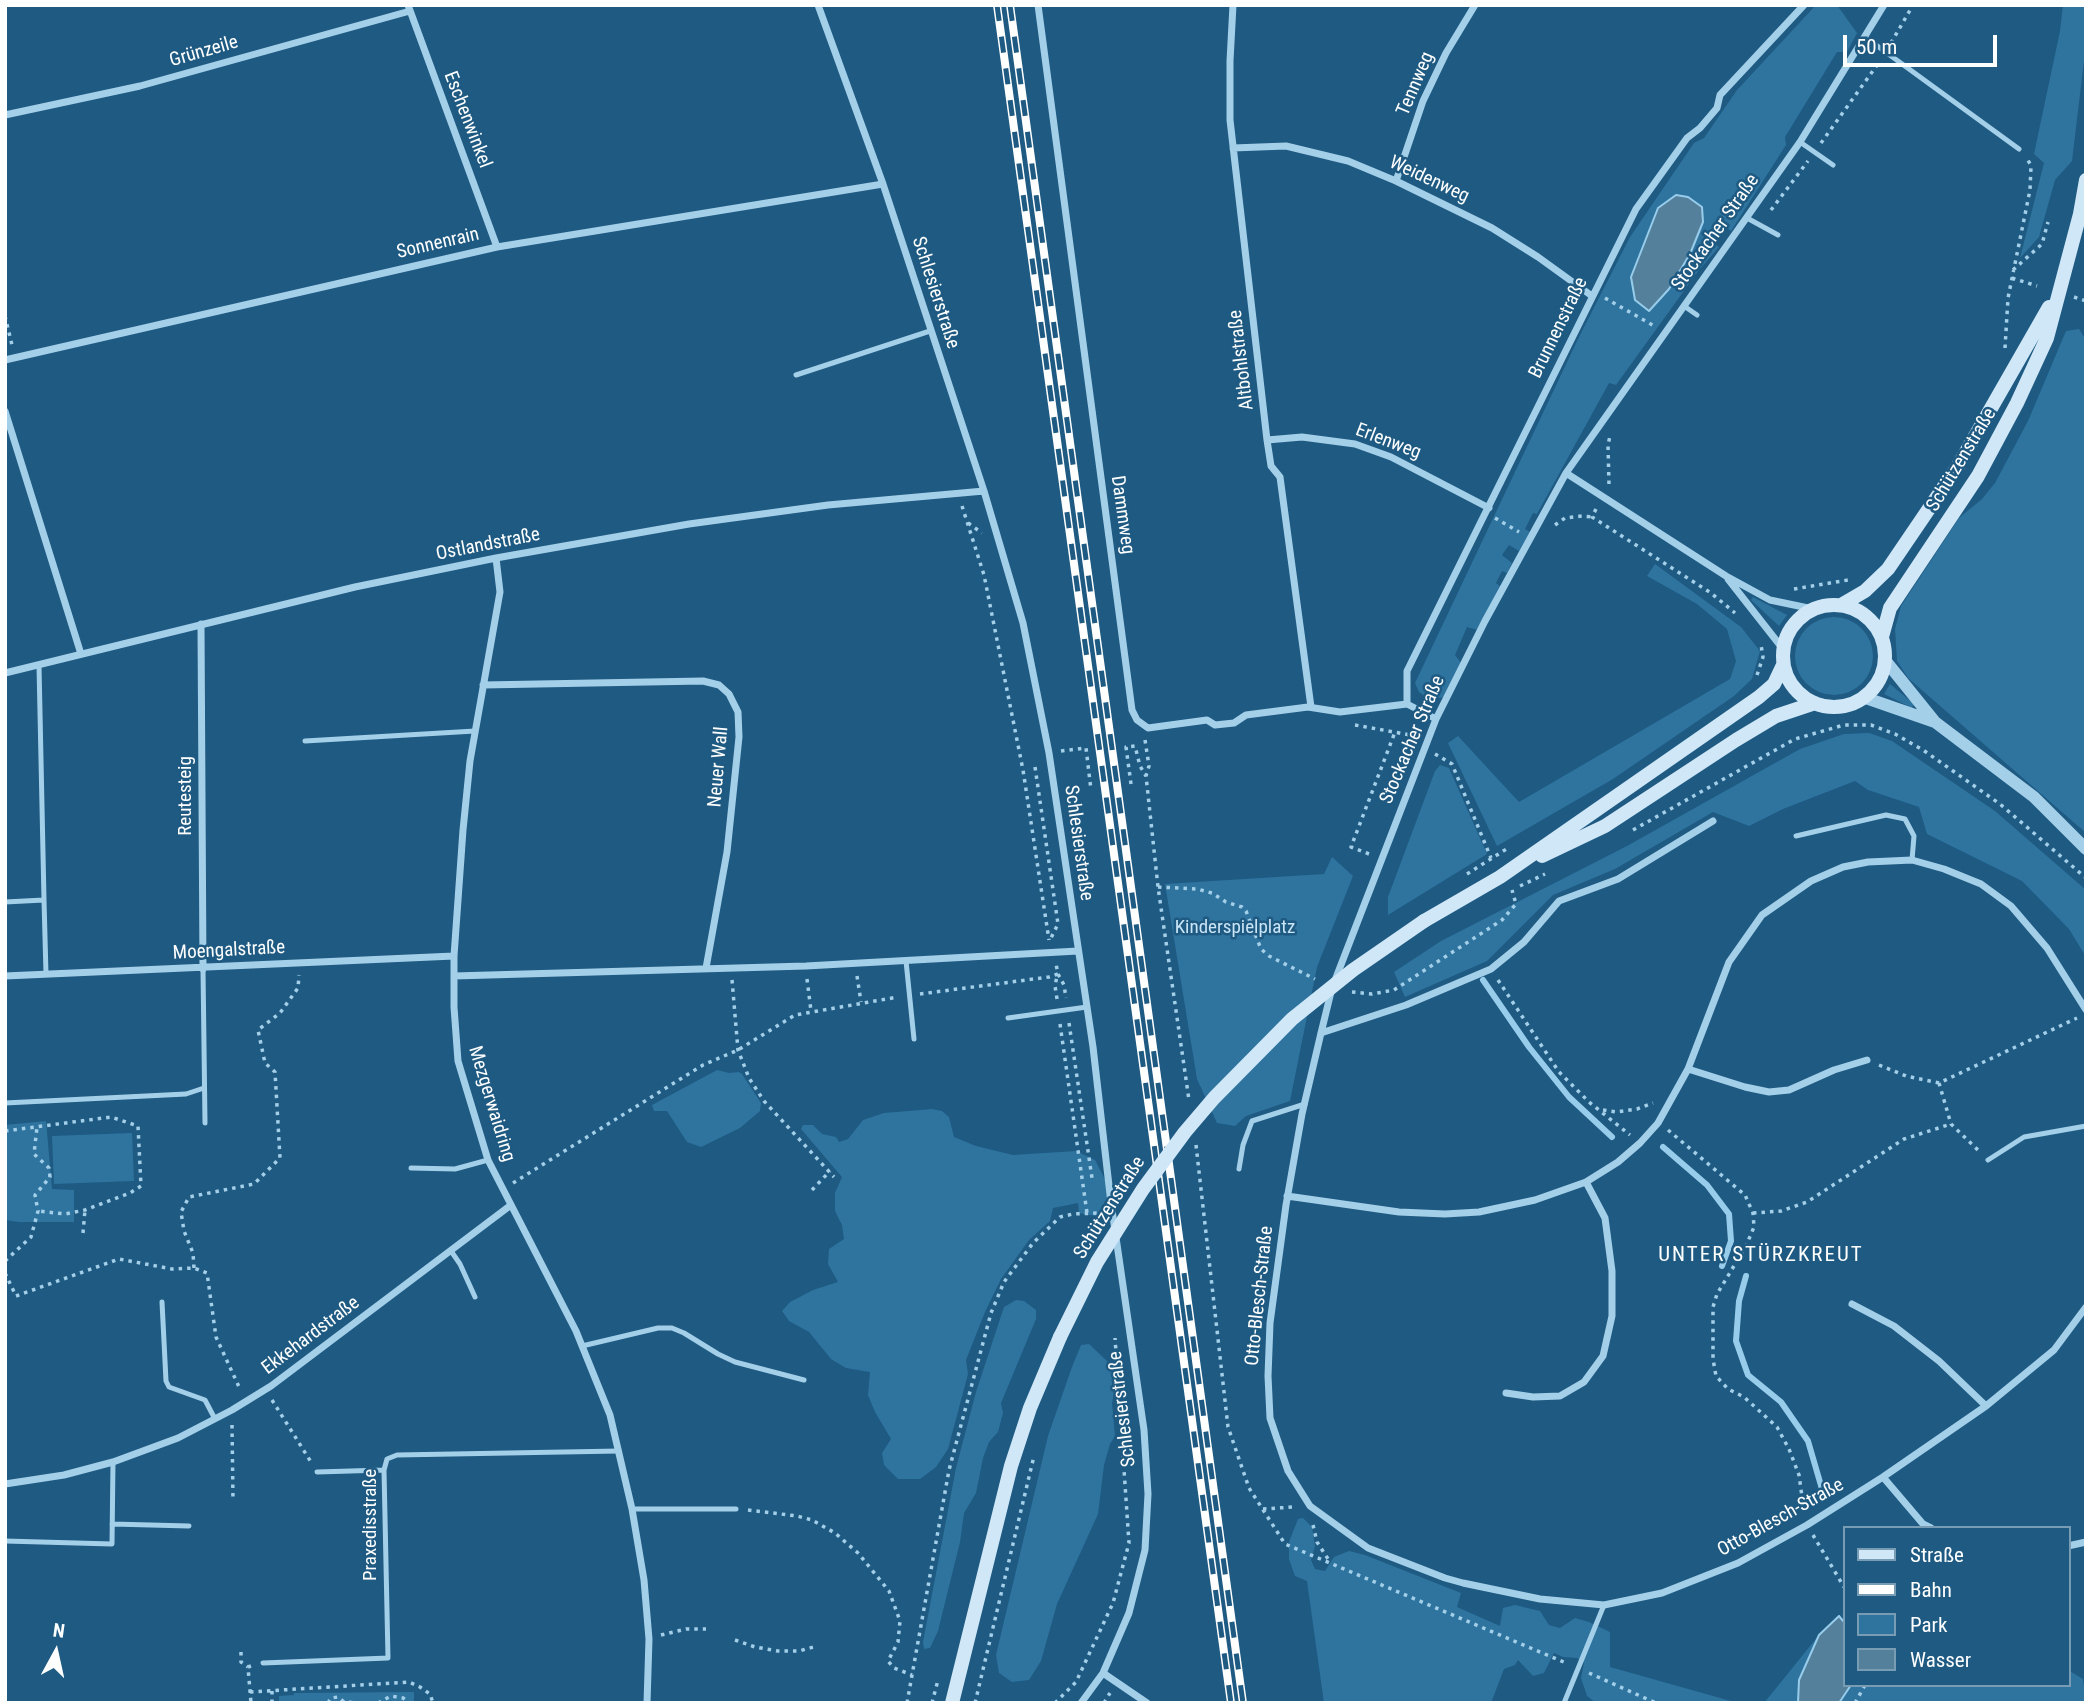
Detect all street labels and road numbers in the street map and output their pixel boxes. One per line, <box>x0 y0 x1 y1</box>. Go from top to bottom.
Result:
street label: Grünzeile <box>167 31 241 73</box>
street label: Tennweg <box>1392 49 1440 119</box>
street label: Eschenwinkel <box>438 68 496 172</box>
street label: Weidenweg <box>1385 152 1473 208</box>
street label: Stockacher Straße <box>1667 170 1765 296</box>
street label: Sonnenrain <box>395 223 481 265</box>
street label: Schlesierstraße <box>906 234 964 352</box>
street label: Brunnenstraße <box>1525 274 1593 382</box>
street label: Altbohlstraße <box>1225 308 1259 412</box>
street label: Schützenstraße <box>1922 404 2002 516</box>
street label: Erlenweg <box>1352 419 1424 465</box>
street label: Dammweg <box>1105 474 1139 556</box>
street label: Ostlandstraße <box>434 524 542 566</box>
street label: Stockacher Straße <box>1376 672 1450 808</box>
street label: Neuer Wall <box>704 726 734 808</box>
street label: Reutesteig <box>175 756 197 836</box>
street label: Schlesierstraße <box>1059 784 1097 902</box>
street label: Moengalstraße <box>172 937 286 965</box>
street label: Mezgerwaidring <box>463 1043 519 1165</box>
street label: Schützenstraße <box>1069 1153 1151 1263</box>
street label: Otto-Blesch-Straße <box>1241 1225 1279 1367</box>
street label: Ekkehardstraße <box>258 1292 364 1380</box>
street label: Schlesierstraße <box>1105 1350 1141 1468</box>
street label: Praxedisstraße <box>360 1469 382 1581</box>
street label: Otto-Blesch-Straße <box>1714 1474 1848 1562</box>

